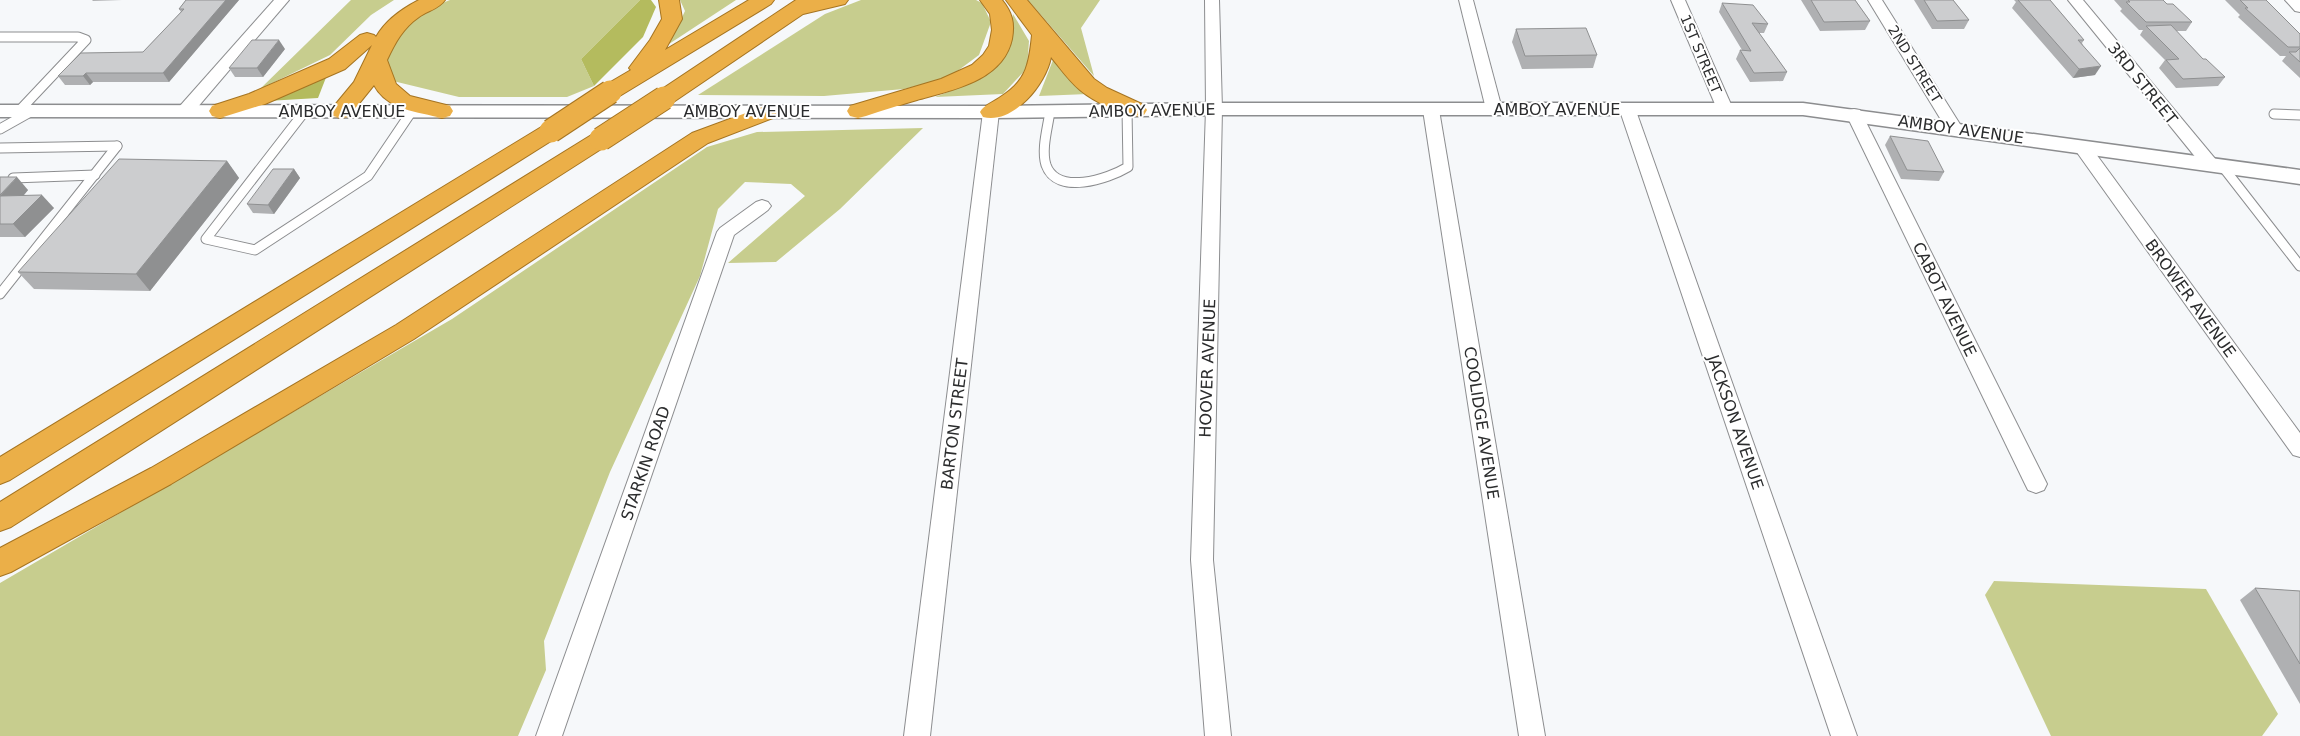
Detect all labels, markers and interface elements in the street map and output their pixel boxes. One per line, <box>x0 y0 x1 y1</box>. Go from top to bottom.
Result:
street label: 1ST STREET <box>1677 12 1725 96</box>
street label: 2ND STREET <box>1885 22 1945 106</box>
street label: 3RD STREET <box>2104 39 2182 128</box>
street label: AMBOY AVENUE <box>1088 100 1216 121</box>
street label: AMBOY AVENUE <box>1494 100 1620 119</box>
street label: AMBOY AVENUE <box>279 102 405 121</box>
street label: AMBOY AVENUE <box>684 102 810 121</box>
street label: AMBOY AVENUE <box>1897 111 2025 148</box>
street label: BROWER AVENUE <box>2141 235 2240 361</box>
street label: CABOT AVENUE <box>1909 239 1980 360</box>
street label: HOOVER AVENUE <box>1196 298 1219 438</box>
street label: COOLIDGE AVENUE <box>1460 345 1503 501</box>
street label: JACKSON AVENUE <box>1703 351 1768 492</box>
street label: BARTON STREET <box>937 357 972 491</box>
street label: STARKIN ROAD <box>617 403 674 523</box>

